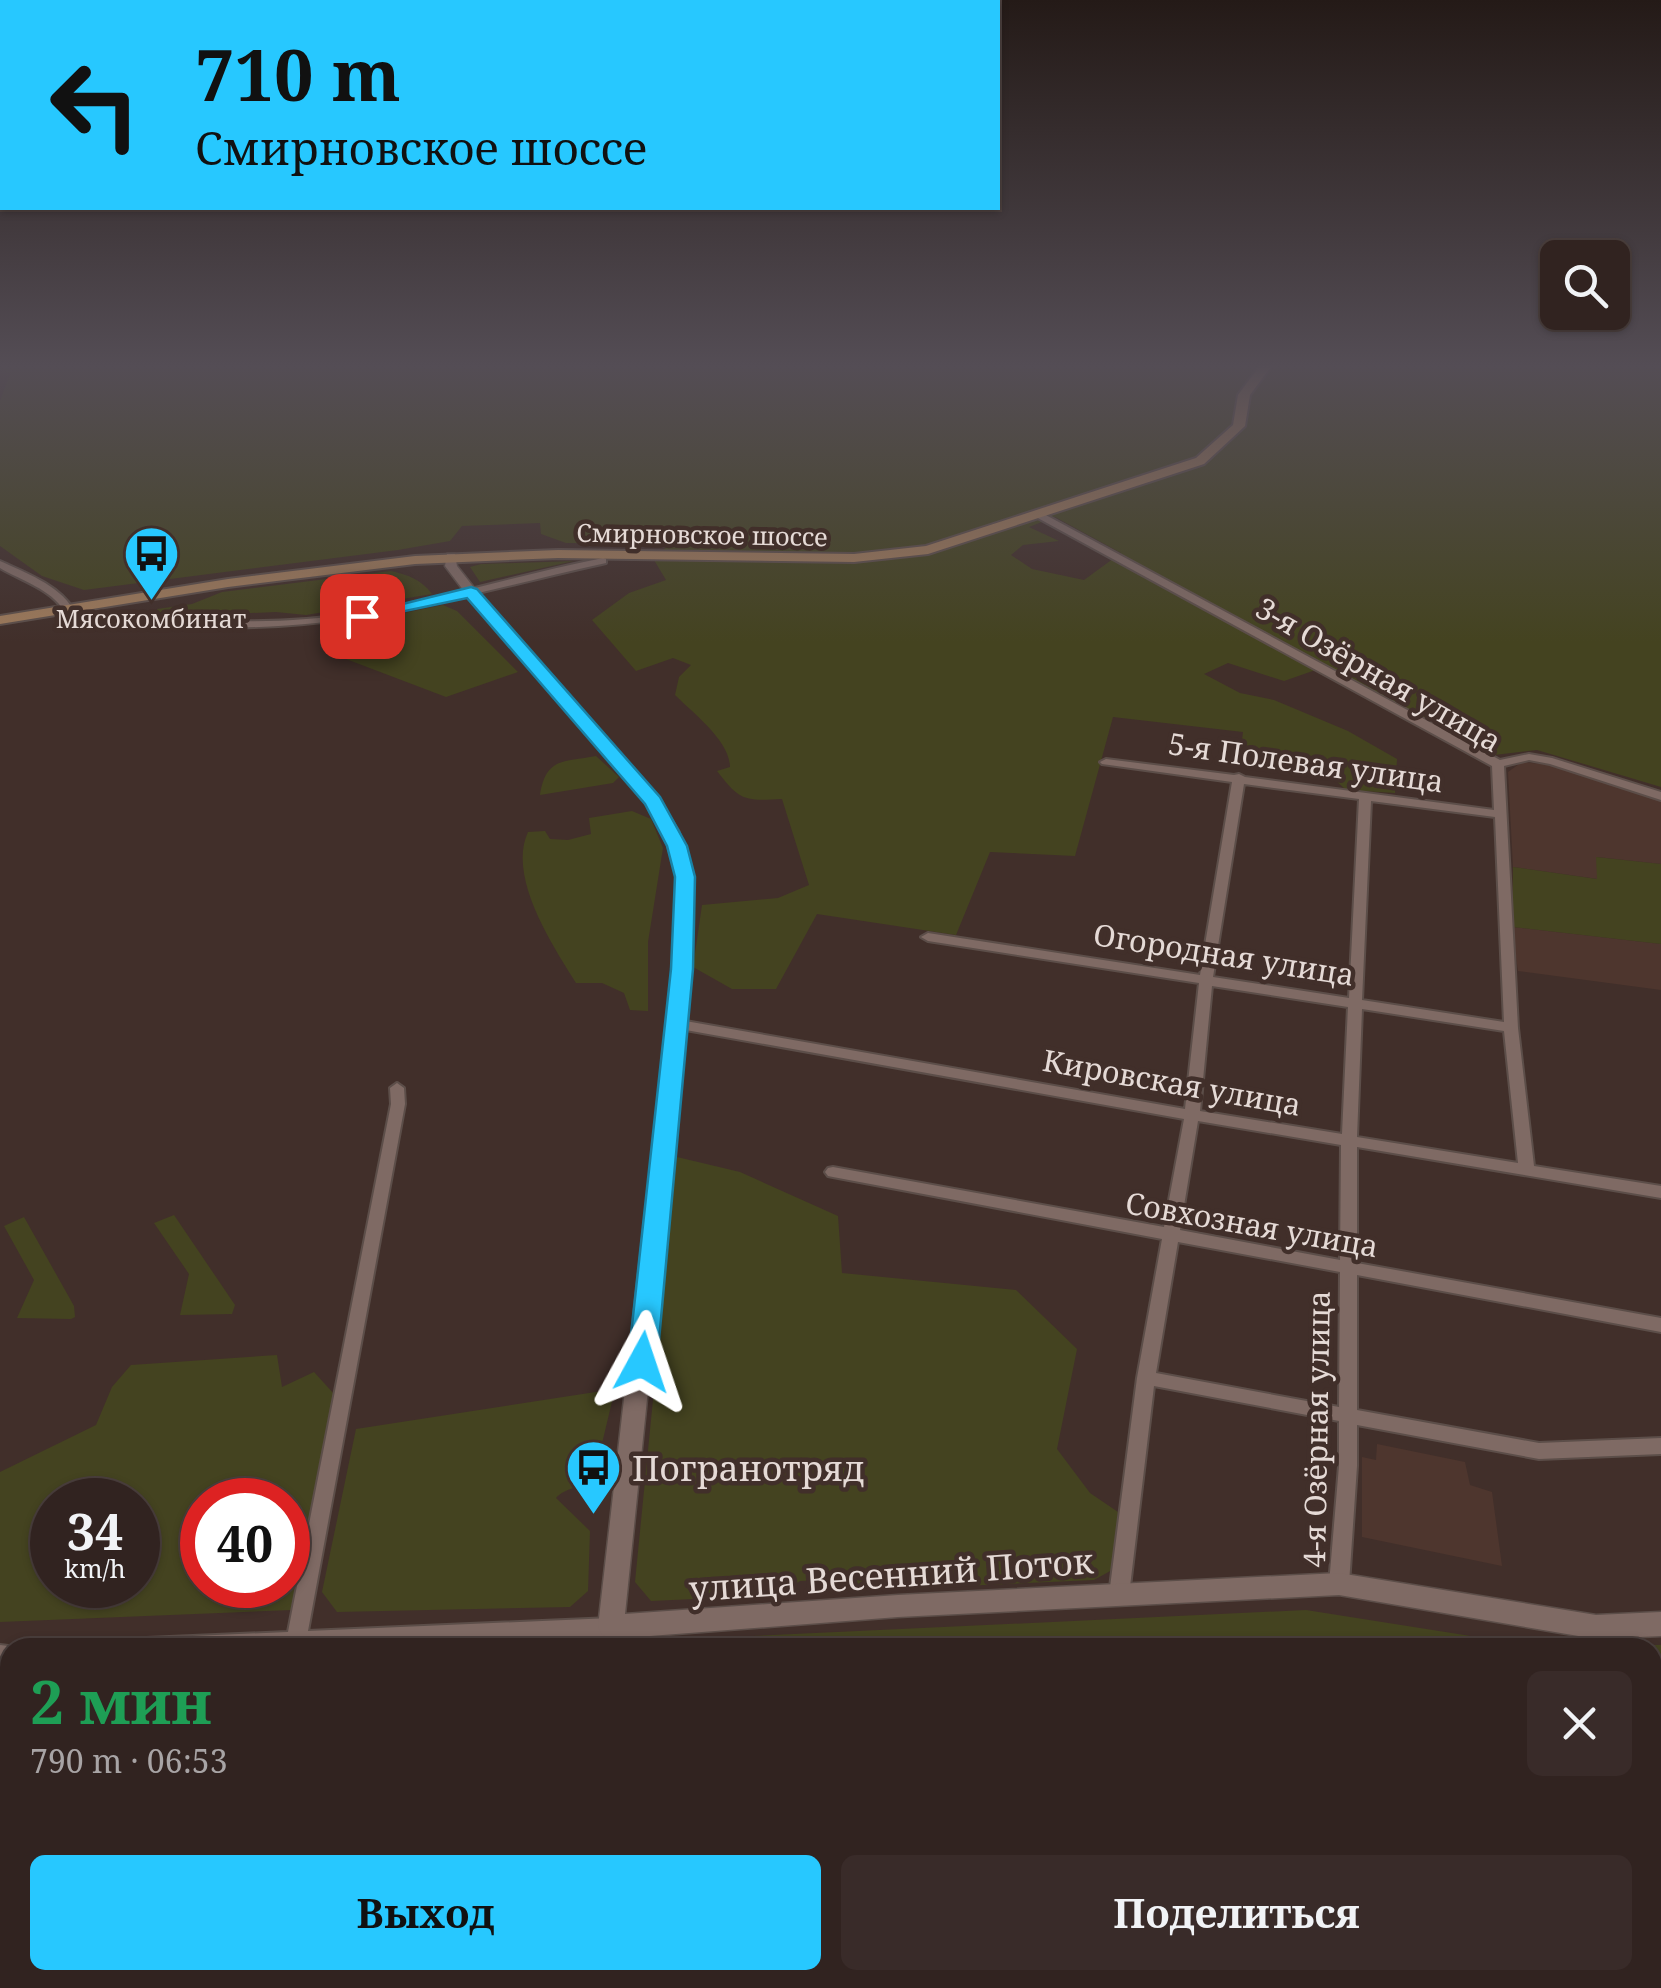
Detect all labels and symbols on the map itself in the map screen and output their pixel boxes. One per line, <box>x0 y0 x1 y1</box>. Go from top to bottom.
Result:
street label: Смирновское шоссе <box>576 515 828 553</box>
bus stop icon: Мясокомбинат <box>121 524 181 603</box>
pin <box>320 574 405 659</box>
street label: 3-я Озёрная улица <box>1249 587 1509 761</box>
place label: Мясокомбинат <box>56 601 246 635</box>
street label: 5-я Полевая улица <box>1166 722 1446 802</box>
street label: Огородная улица <box>1091 913 1357 995</box>
street label: Кировская улица <box>1040 1039 1304 1125</box>
street label: Совхозная улица <box>1122 1182 1382 1266</box>
street label: 4-я Озёрная улица <box>1293 1290 1339 1568</box>
position arrow <box>590 1310 694 1414</box>
bus stop icon: Погранотряд <box>563 1437 623 1516</box>
place label: Погранотряд <box>632 1444 865 1491</box>
speed limit sign: 40 <box>180 1478 310 1608</box>
street label: улица Весенний Поток <box>687 1536 1095 1612</box>

